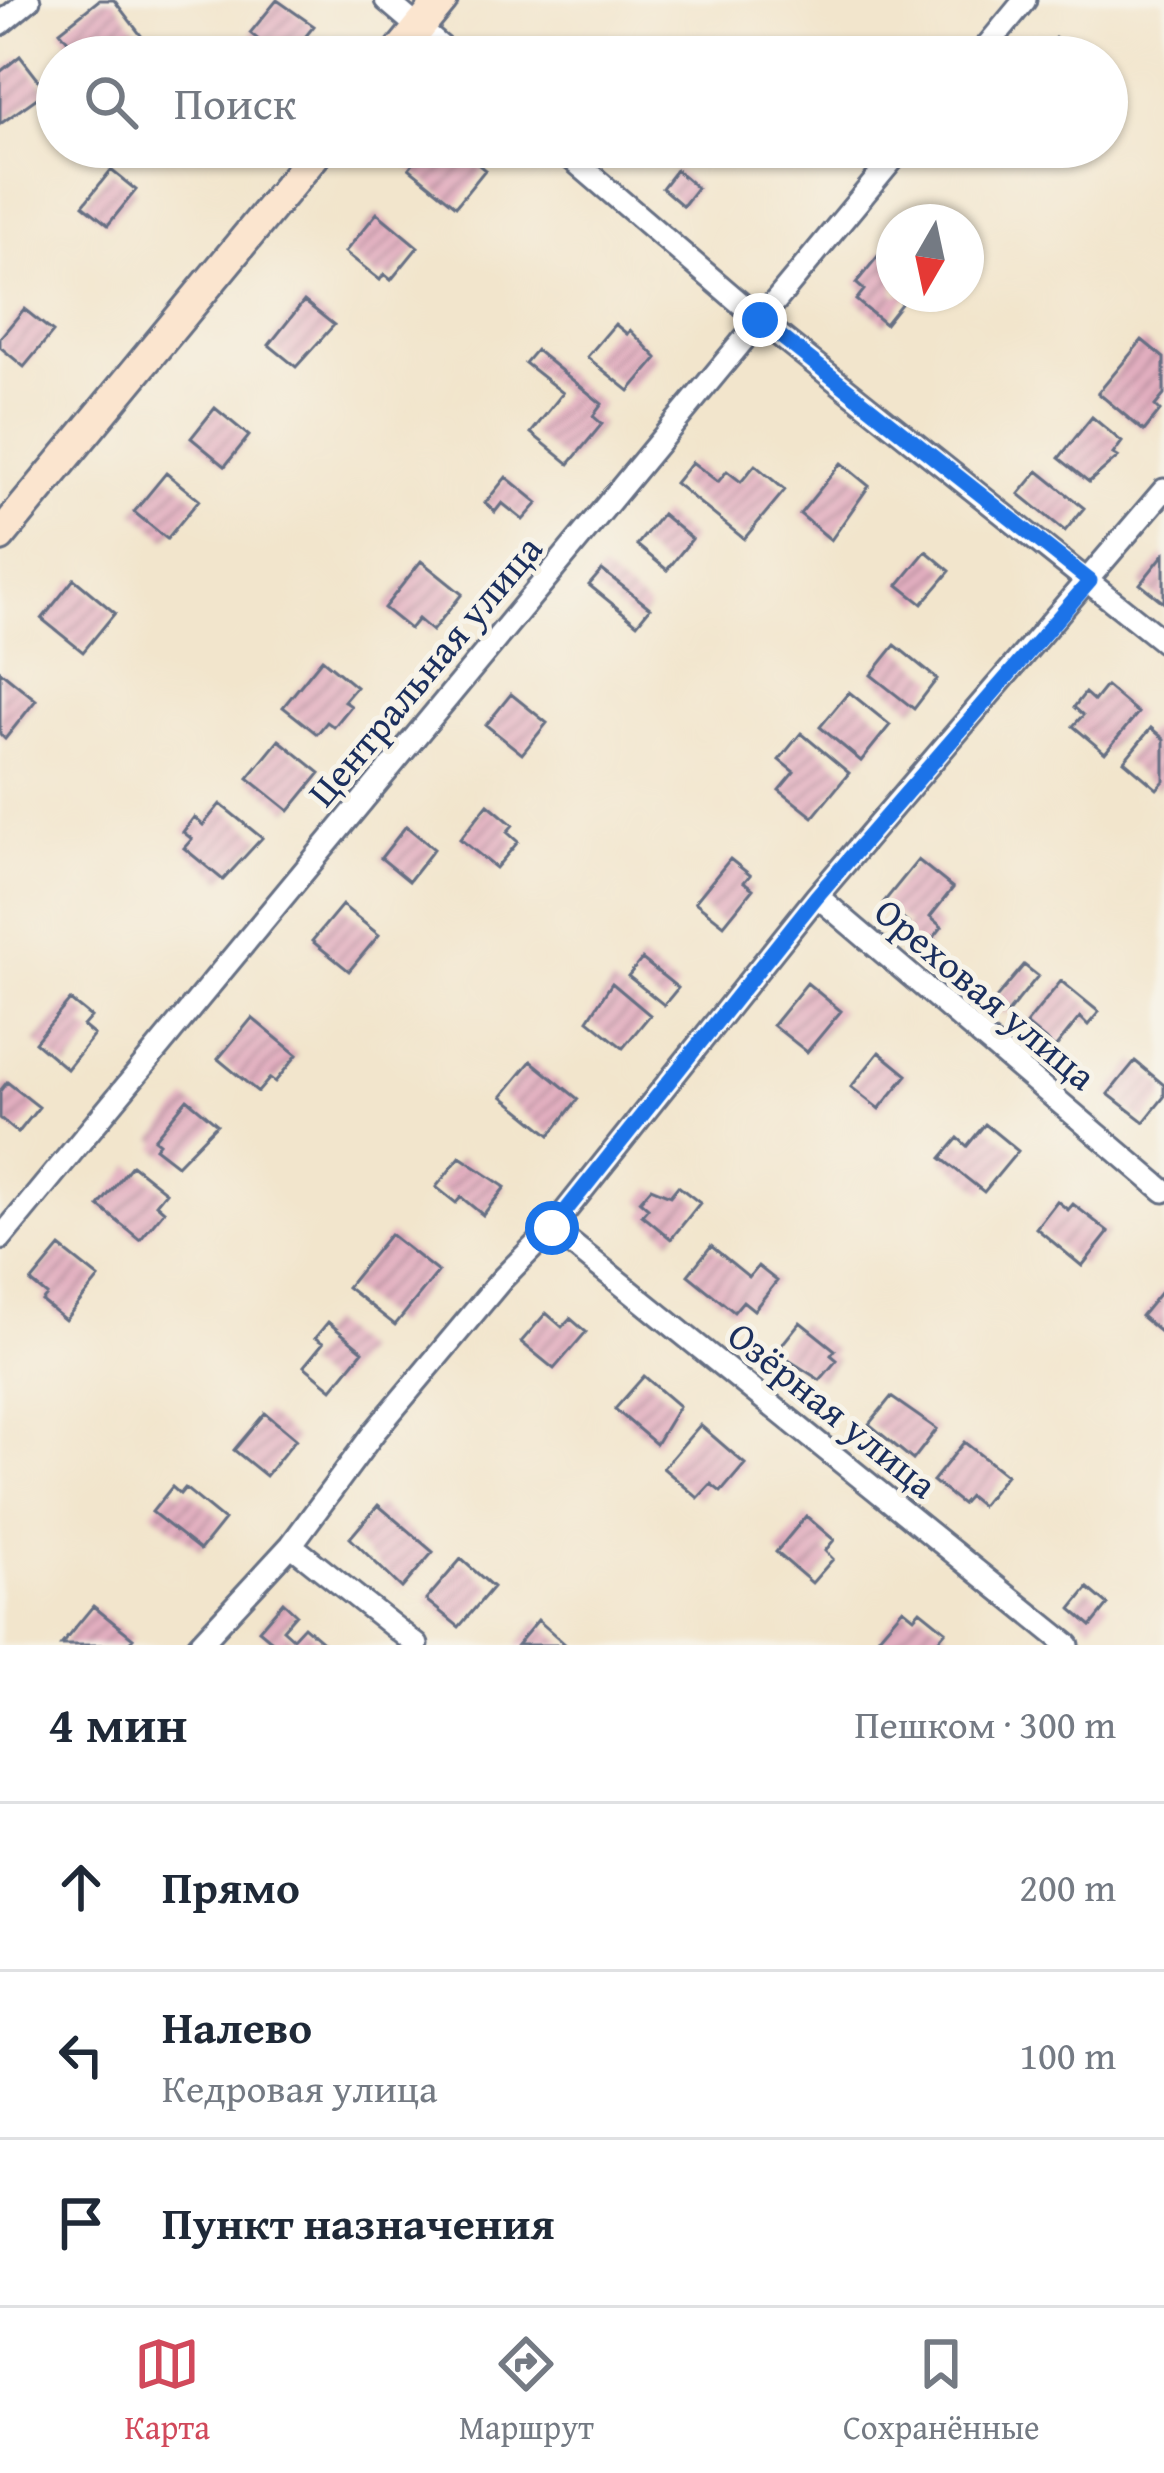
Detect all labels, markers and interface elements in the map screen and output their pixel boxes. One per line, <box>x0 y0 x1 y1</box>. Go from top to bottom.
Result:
search box <box>36 36 1128 168</box>
icon: search <box>78 69 144 135</box>
text: Поиск <box>174 70 296 135</box>
north arrow <box>876 204 984 312</box>
route end <box>733 293 787 347</box>
street label: Центральная улица <box>293 521 555 818</box>
street label: Ореховая улица <box>863 883 1110 1103</box>
route start <box>525 1201 579 1255</box>
street label: Озёрная улица <box>716 1307 950 1512</box>
text: 4 мин <box>48 1686 187 1761</box>
text: Пешком · 300 m <box>854 1695 1116 1752</box>
icon: ahead <box>48 1854 114 1920</box>
text: Прямо <box>162 1854 300 1919</box>
text: 200 m <box>1019 1858 1116 1915</box>
text: Налево <box>162 1994 312 2059</box>
icon: left <box>48 2022 114 2088</box>
text: 100 m <box>1019 2026 1116 2083</box>
text: Кедровая улица <box>162 2059 438 2116</box>
icon: arrive <box>48 2190 114 2256</box>
text: Пункт назначения <box>162 2190 555 2255</box>
tab: Карта <box>125 2331 210 2451</box>
tab: Маршрут <box>459 2331 594 2451</box>
tab: Сохранённые <box>843 2331 1040 2451</box>

